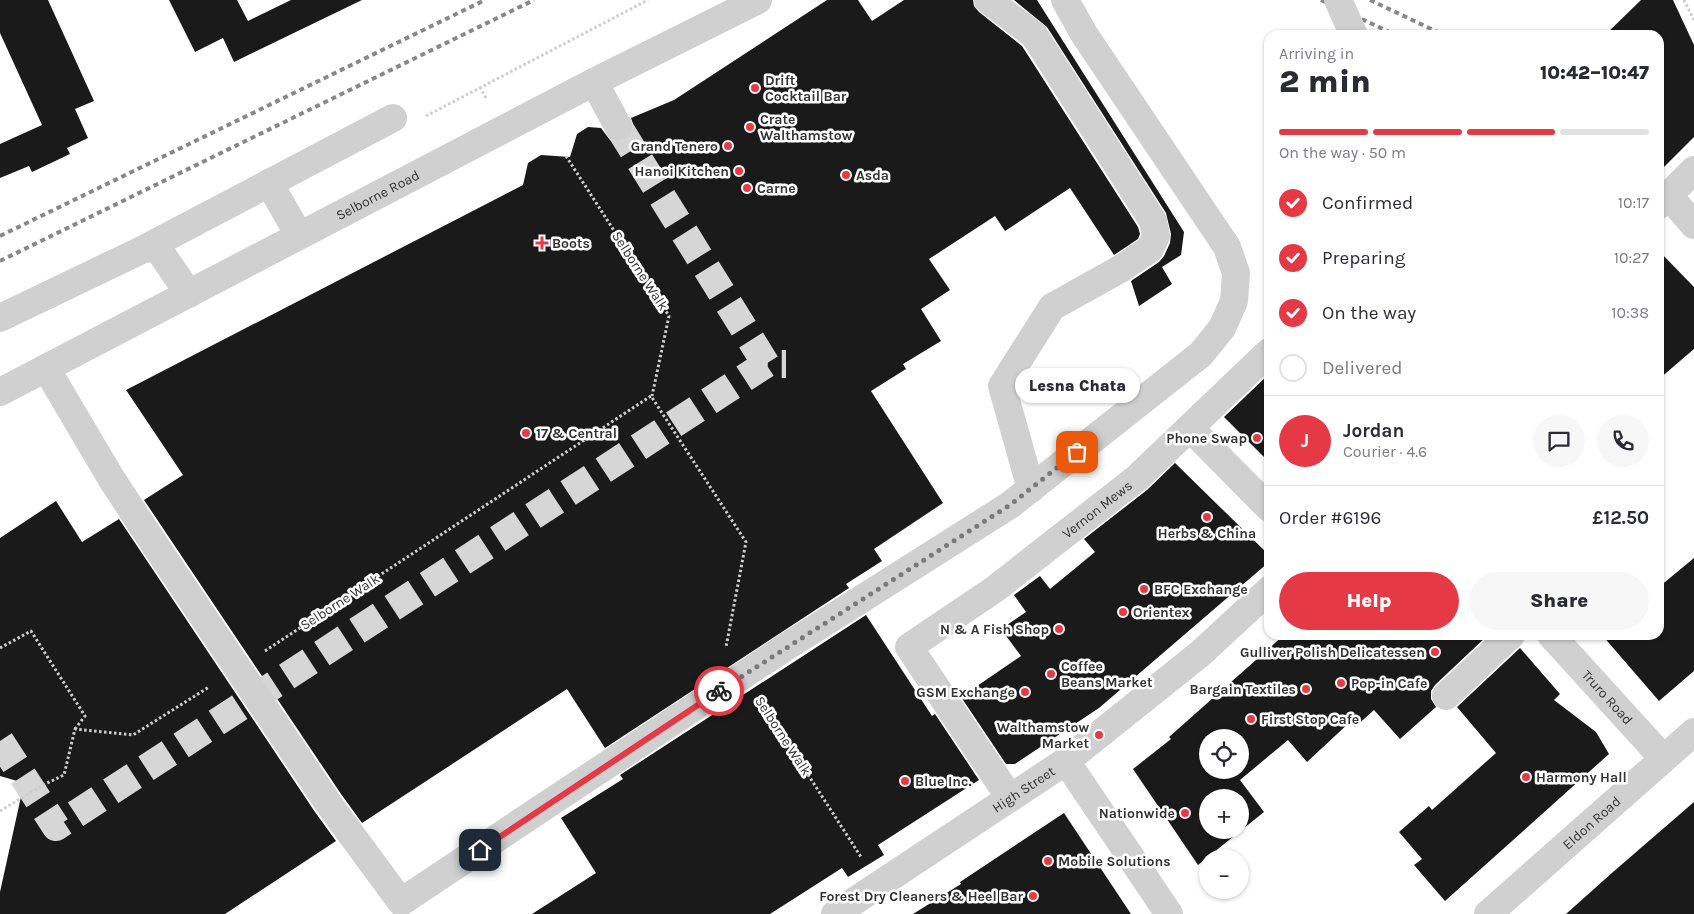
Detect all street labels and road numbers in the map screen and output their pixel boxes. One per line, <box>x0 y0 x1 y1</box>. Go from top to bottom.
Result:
street label: Selborne Road <box>333 166 422 224</box>
street label: Selborne Walk <box>608 228 672 314</box>
street label: Vernon Mews <box>1059 477 1136 542</box>
street label: Selborne Walk <box>297 570 383 634</box>
street label: Truro Road <box>1578 666 1637 728</box>
street label: Selborne Walk <box>751 693 815 779</box>
street label: High Street <box>989 762 1058 816</box>
street label: Eldon Road <box>1559 792 1624 853</box>

